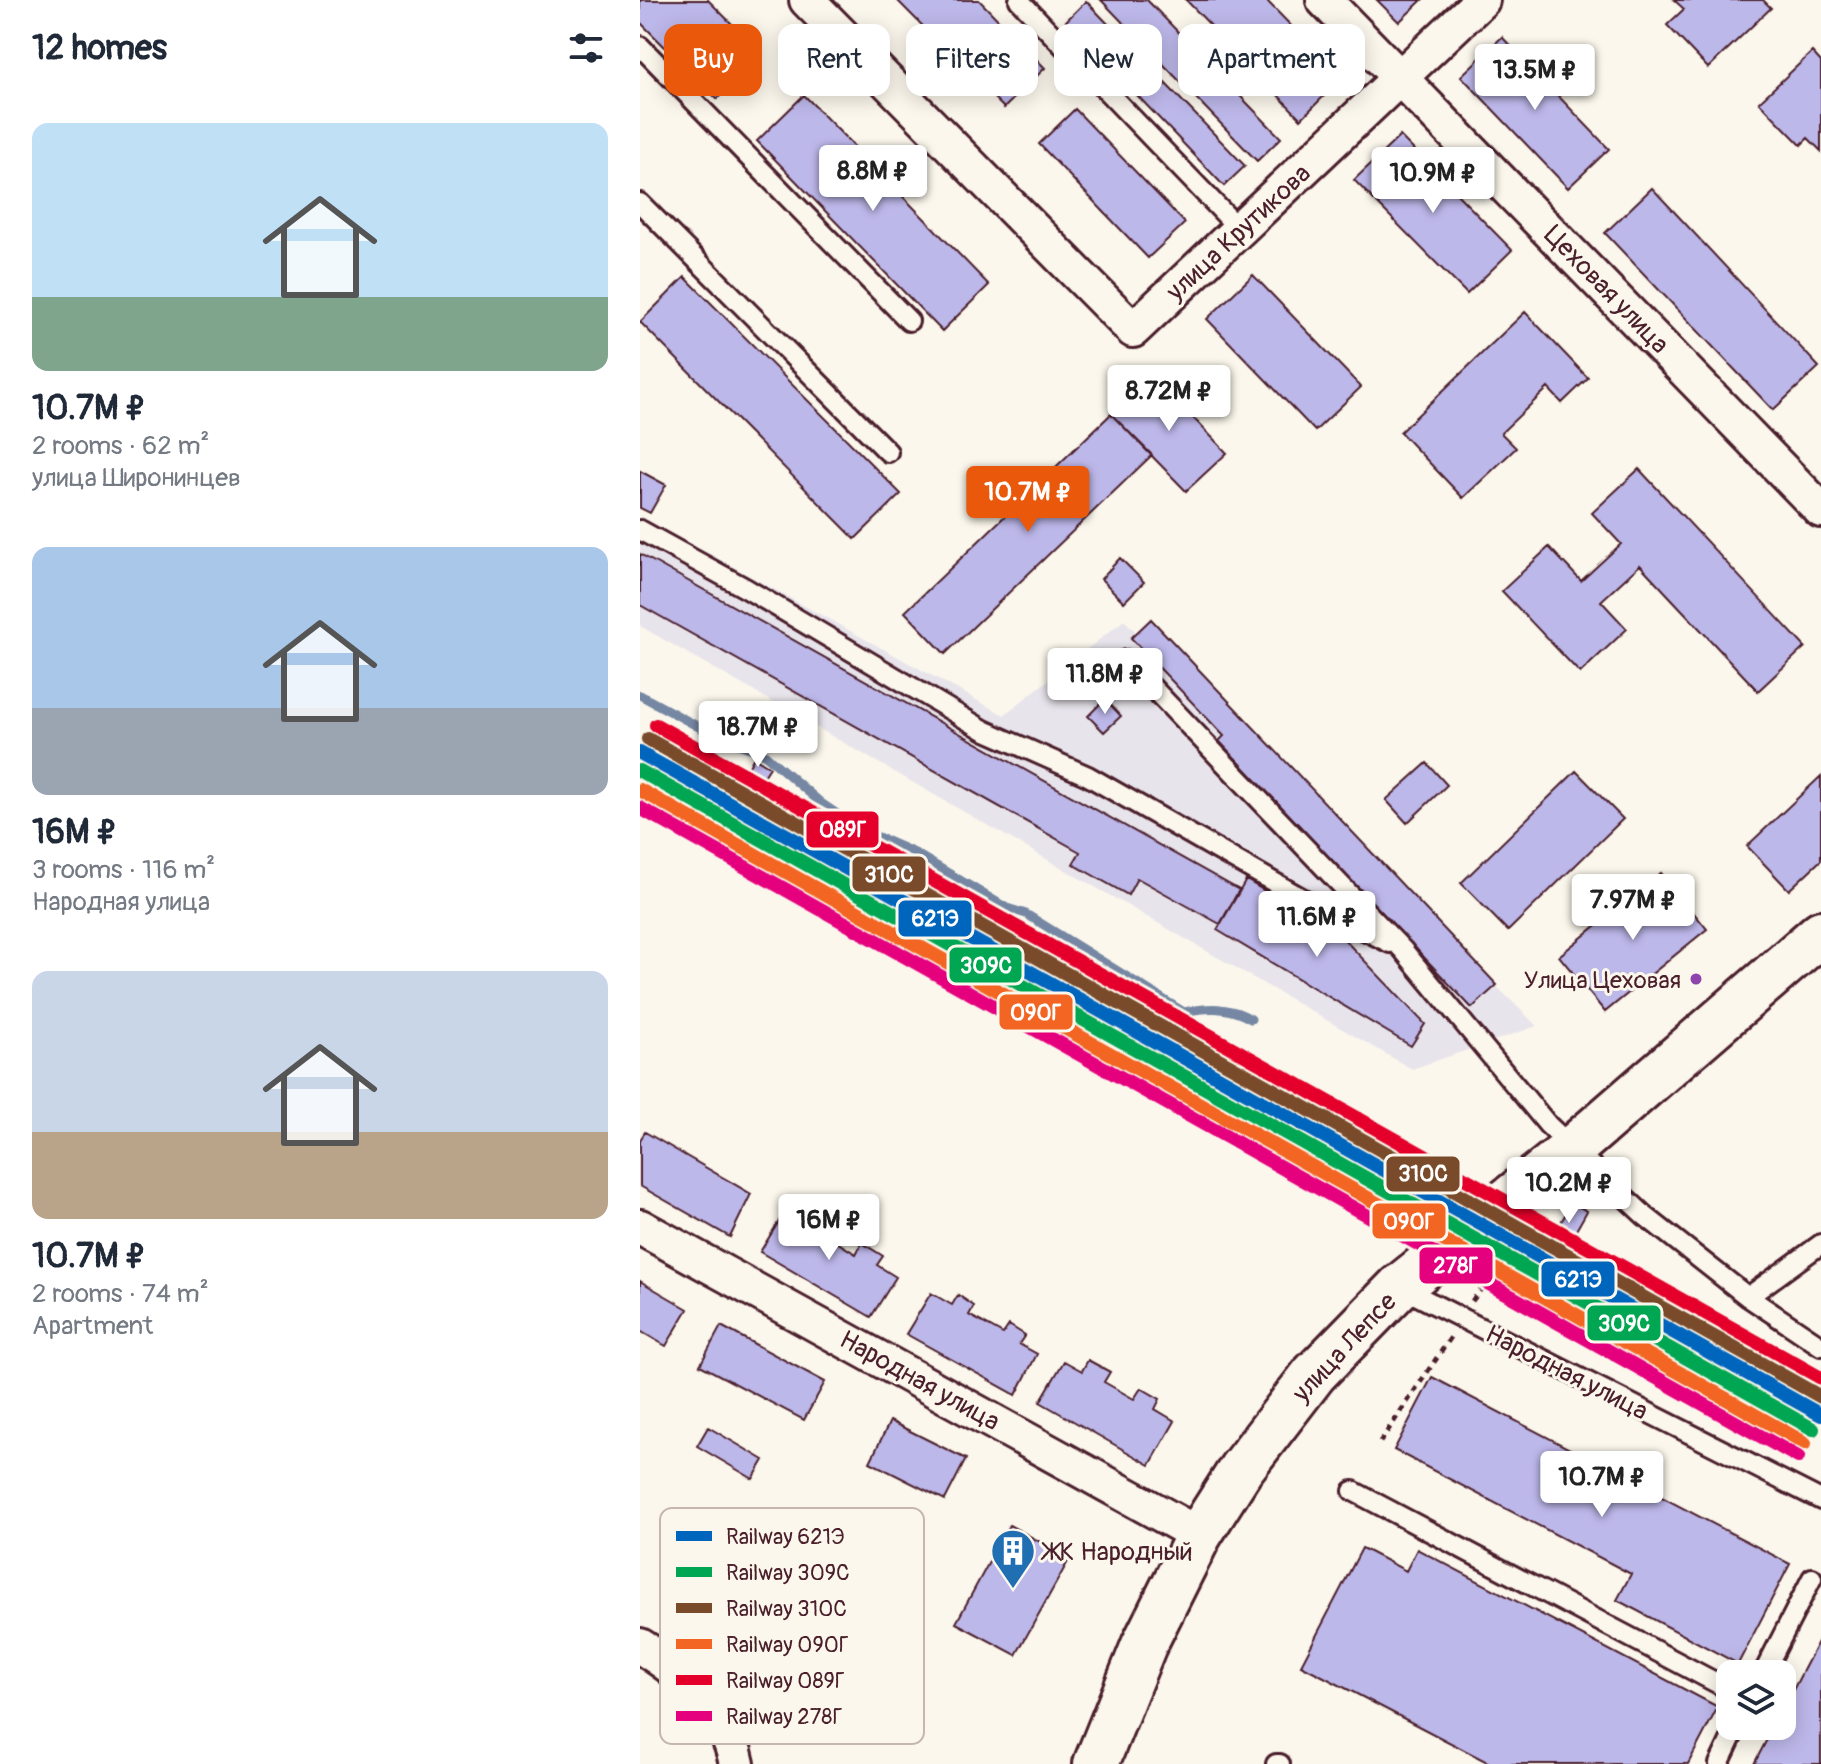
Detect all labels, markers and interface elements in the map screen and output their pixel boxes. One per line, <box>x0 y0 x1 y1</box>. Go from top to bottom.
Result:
chip: Buy <box>664 24 762 96</box>
chip: Rent <box>778 24 890 96</box>
chip: Filters <box>906 24 1038 96</box>
chip: New <box>1054 24 1162 96</box>
chip: Apartment <box>1178 24 1365 96</box>
icon: filters <box>564 26 608 70</box>
text: 12 homes <box>32 27 167 70</box>
pin: 13.5M ₽ <box>1461 44 1609 112</box>
text: 13.5M ₽ <box>1493 54 1577 86</box>
pin: 8.8M ₽ <box>808 145 938 213</box>
pin: 10.9M ₽ <box>1359 147 1507 215</box>
text: 8.8M ₽ <box>837 155 909 187</box>
text: 10.9M ₽ <box>1390 157 1476 189</box>
street label: улица Крутикова <box>1159 158 1317 308</box>
icon: home <box>248 175 392 319</box>
street label: Цеховая улица <box>1537 219 1675 360</box>
pin: 8.72M ₽ <box>1095 365 1243 433</box>
text: 8.72M ₽ <box>1125 375 1213 407</box>
text: 10.7M ₽ <box>32 387 146 430</box>
text: 2 rooms · 62 m² <box>32 430 209 462</box>
text: улица Широнинцев <box>32 462 241 494</box>
pin: 10.7M ₽ <box>954 466 1102 534</box>
text: 10.7M ₽ <box>984 476 1072 508</box>
icon: home <box>248 599 392 743</box>
pin: 11.8M ₽ <box>1031 648 1179 716</box>
text: 11.8M ₽ <box>1065 658 1145 690</box>
pin: 18.7M ₽ <box>684 701 832 769</box>
text: 18.7M ₽ <box>717 711 799 743</box>
line badge: 089Г <box>805 810 880 849</box>
text: 16M ₽ <box>32 811 117 854</box>
text: 089Г <box>819 816 867 844</box>
text: 3 rooms · 116 m² <box>32 854 215 886</box>
line badge: 310С <box>851 855 927 893</box>
text: 310С <box>864 861 914 889</box>
pin: 7.97M ₽ <box>1559 874 1707 942</box>
text: 7.97M ₽ <box>1590 884 1676 916</box>
text: Народная улица <box>32 886 210 918</box>
pin: 11.6M ₽ <box>1243 891 1391 959</box>
line badge: 621Э <box>897 899 973 938</box>
text: 11.6M ₽ <box>1276 901 1358 933</box>
text: 621Э <box>912 905 959 933</box>
line badge: 309С <box>948 946 1023 984</box>
text: 309С <box>960 952 1013 980</box>
place label: Улица Цеховая <box>1524 966 1681 995</box>
marker: Улица Цеховая <box>1688 971 1704 987</box>
line badge: 090Г <box>998 993 1074 1031</box>
text: 090Г <box>1010 999 1062 1027</box>
icon: home <box>248 1023 392 1167</box>
line badge: 310С <box>1385 1155 1461 1193</box>
pin: 10.2M ₽ <box>1495 1157 1643 1225</box>
text: 310С <box>1398 1160 1448 1188</box>
text: 10.2M ₽ <box>1525 1167 1613 1199</box>
pin: 16M ₽ <box>773 1194 885 1262</box>
line badge: 090Г <box>1371 1202 1447 1240</box>
text: 16M ₽ <box>796 1204 862 1236</box>
text: 090Г <box>1383 1208 1435 1236</box>
text: 10.7M ₽ <box>32 1235 146 1278</box>
line badge: 278Г <box>1418 1246 1494 1285</box>
text: 278Г <box>1433 1252 1479 1280</box>
line badge: 621Э <box>1540 1260 1616 1298</box>
text: 621Э <box>1555 1266 1602 1294</box>
text: 2 rooms · 74 m² <box>32 1278 209 1310</box>
street label: улица Лепсе <box>1285 1286 1404 1410</box>
line badge: 309С <box>1586 1304 1662 1342</box>
text: Apartment <box>32 1310 153 1342</box>
text: 309С <box>1598 1310 1651 1338</box>
street label: Народная улица <box>1480 1318 1653 1428</box>
street label: Народная улица <box>834 1324 1005 1438</box>
pin: 10.7M ₽ <box>1528 1451 1676 1519</box>
text: 10.7M ₽ <box>1558 1461 1646 1493</box>
legend <box>660 1508 924 1744</box>
text: Railway 621Э <box>726 1523 844 1551</box>
building icon: ЖК Народный <box>989 1527 1037 1590</box>
place label: ЖК Народный <box>1040 1536 1193 1568</box>
text: Railway 309С <box>726 1559 850 1587</box>
text: Railway 310С <box>726 1595 847 1623</box>
text: Railway 090Г <box>726 1631 849 1659</box>
map controls <box>1716 1660 1796 1740</box>
button: layers <box>1716 1660 1796 1740</box>
text: Railway 089Г <box>726 1667 845 1695</box>
text: Railway 278Г <box>726 1703 843 1731</box>

